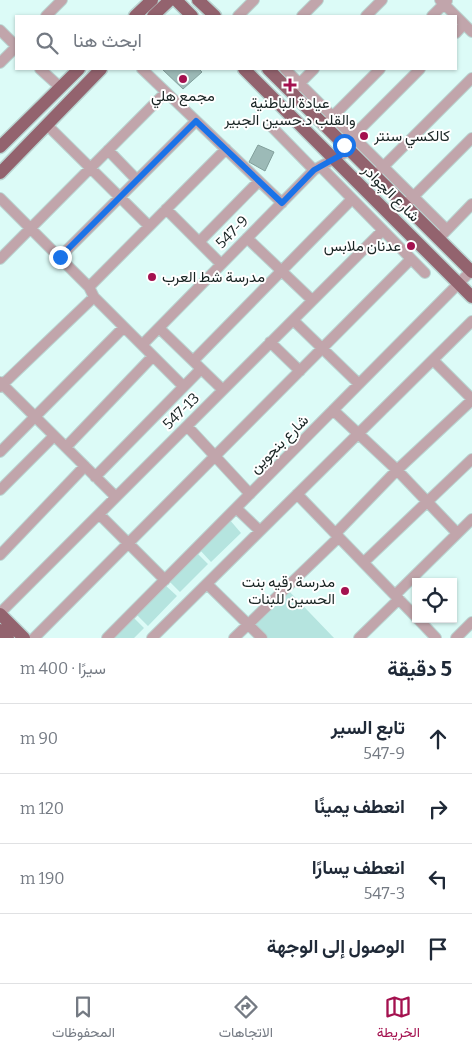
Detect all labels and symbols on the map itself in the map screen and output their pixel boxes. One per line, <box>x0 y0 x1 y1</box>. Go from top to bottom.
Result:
marker: مجمع هلي <box>177 73 189 85</box>
marker: عيادة الباطنية والقلب د.حسين الجبير <box>283 78 297 92</box>
place label: مجمع هلي <box>151 87 215 109</box>
place label: عيادة الباطنية والقلب د.حسين الجبير <box>223 94 356 130</box>
place label: كالكسي سنتر <box>373 127 450 149</box>
marker: كالكسي سنتر <box>358 130 370 142</box>
route start <box>333 134 356 157</box>
street label: شارع الچوادر <box>356 160 424 227</box>
street label: 547-9 <box>212 212 252 252</box>
place label: عدنان ملابس <box>324 237 401 256</box>
marker: عدنان ملابس <box>405 240 417 252</box>
route end <box>49 246 72 269</box>
place label: مدرسة شط العرب <box>162 268 265 286</box>
marker: مدرسة شط العرب <box>146 271 158 283</box>
street label: 547-13 <box>159 389 203 433</box>
street label: شارع بنجوين <box>246 411 314 478</box>
place label: مدرسة رقيه بنت الحسين للبنات <box>242 573 335 609</box>
marker: مدرسة رقيه بنت الحسين للبنات <box>339 585 351 597</box>

